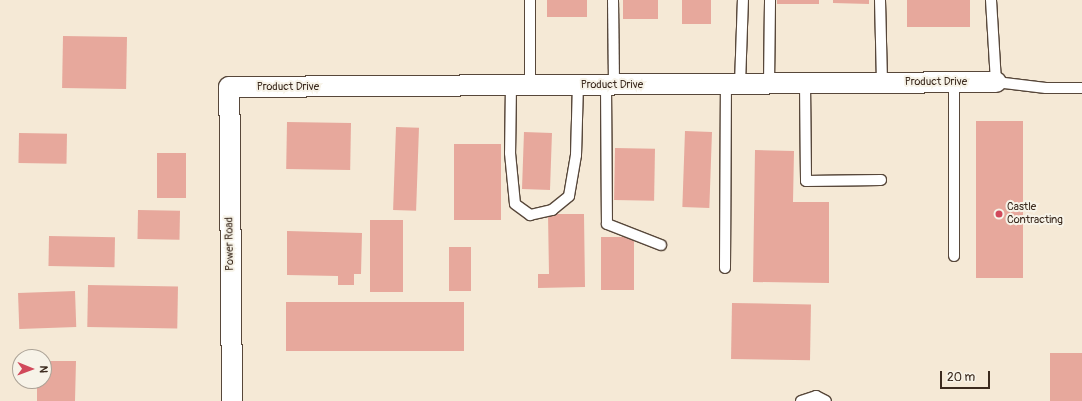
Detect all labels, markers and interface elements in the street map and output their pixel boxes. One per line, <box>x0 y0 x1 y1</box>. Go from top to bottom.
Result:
street label: Product Drive <box>905 75 967 89</box>
street label: Product Drive <box>581 78 643 92</box>
street label: Product Drive <box>257 80 319 94</box>
place label: Castle Contracting <box>1007 201 1063 227</box>
marker: Castle Contracting <box>994 209 1004 219</box>
street label: Power Road <box>223 217 237 271</box>
north arrow <box>12 349 52 389</box>
scale bar <box>942 363 992 389</box>
text: N <box>37 365 50 373</box>
text: 20 m <box>947 370 975 385</box>

